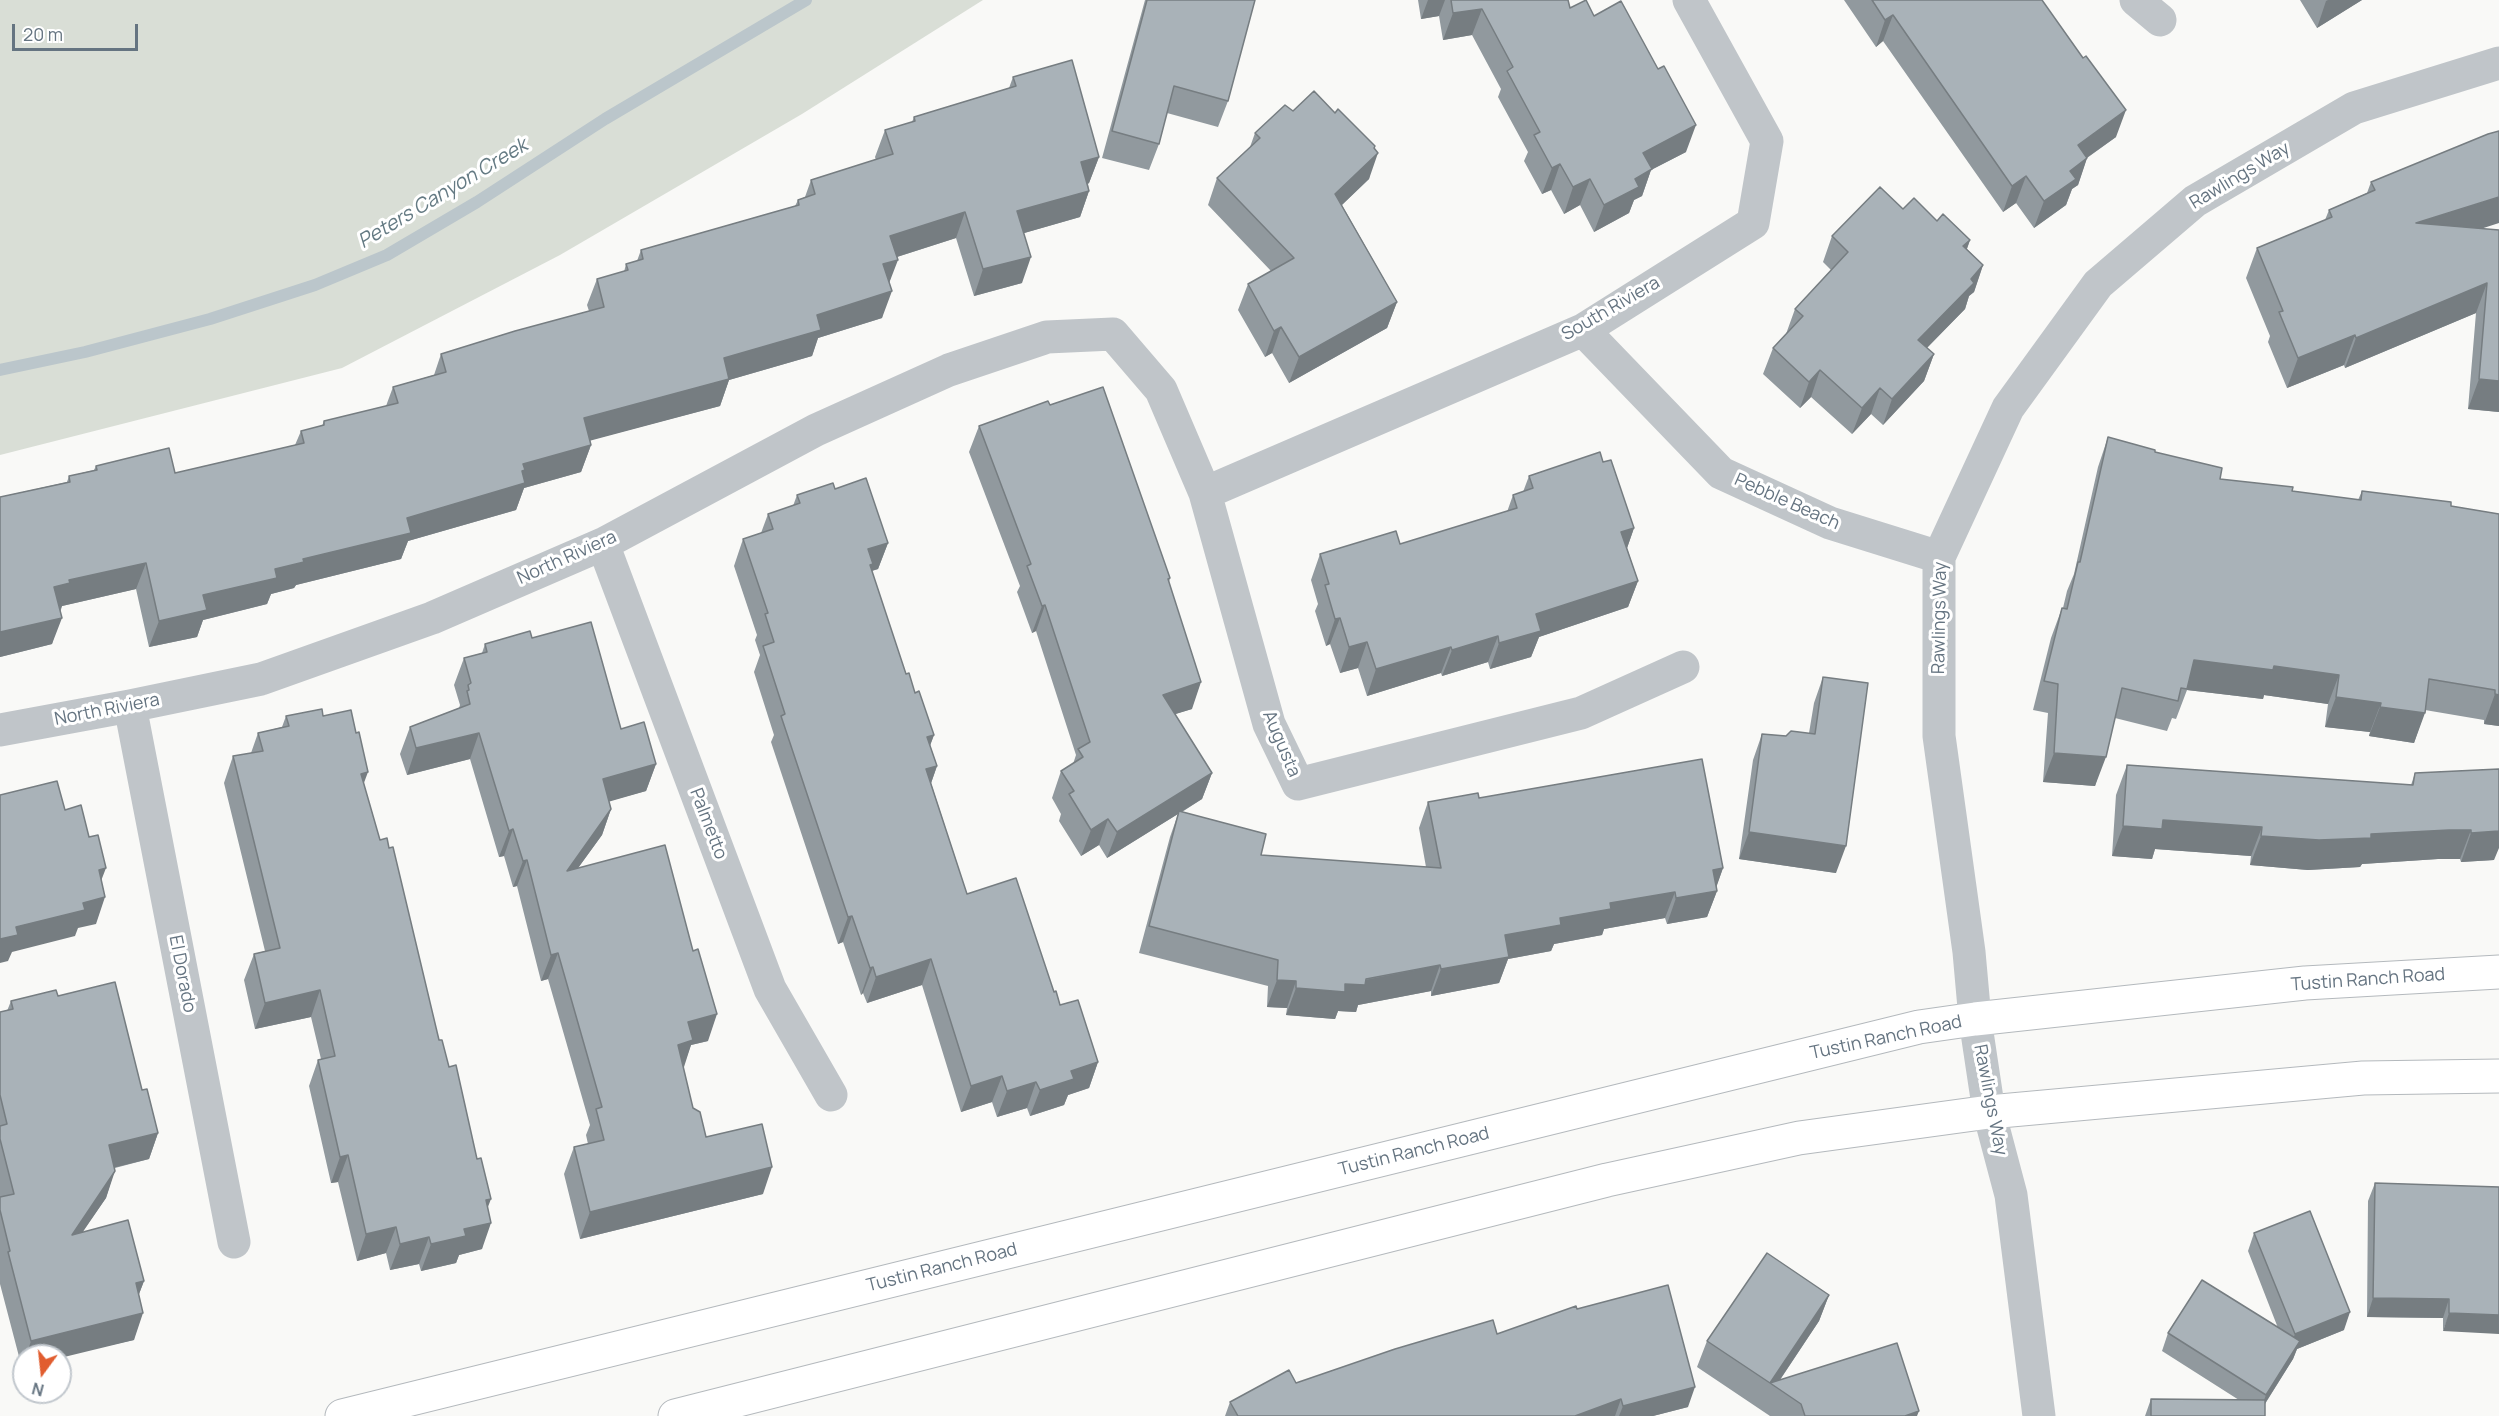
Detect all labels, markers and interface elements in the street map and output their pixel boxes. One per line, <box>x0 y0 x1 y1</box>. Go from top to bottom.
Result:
scale bar <box>15 12 141 50</box>
text: 20 m <box>23 22 63 46</box>
water label: Peters Canyon Creek <box>354 134 532 254</box>
street label: Rawlings Way <box>2186 138 2294 214</box>
street label: South Riviera <box>1558 272 1664 346</box>
street label: Pebble Beach <box>1731 469 1843 535</box>
street label: North Riviera <box>514 526 620 590</box>
street label: Rawlings Way <box>1928 562 1952 674</box>
street label: North Riviera <box>53 689 161 731</box>
street label: Augusta <box>1257 708 1305 780</box>
street label: Palmetto <box>685 785 731 863</box>
street label: El Dorado <box>164 934 200 1014</box>
street label: Tustin Ranch Road <box>2290 964 2446 996</box>
street label: Tustin Ranch Road <box>1808 1011 1964 1065</box>
street label: Rawlings Way <box>1969 1043 2011 1157</box>
street label: Tustin Ranch Road <box>1336 1123 1492 1181</box>
street label: Tustin Ranch Road <box>864 1239 1020 1297</box>
north arrow <box>12 1344 72 1404</box>
text: N <box>29 1377 46 1402</box>

